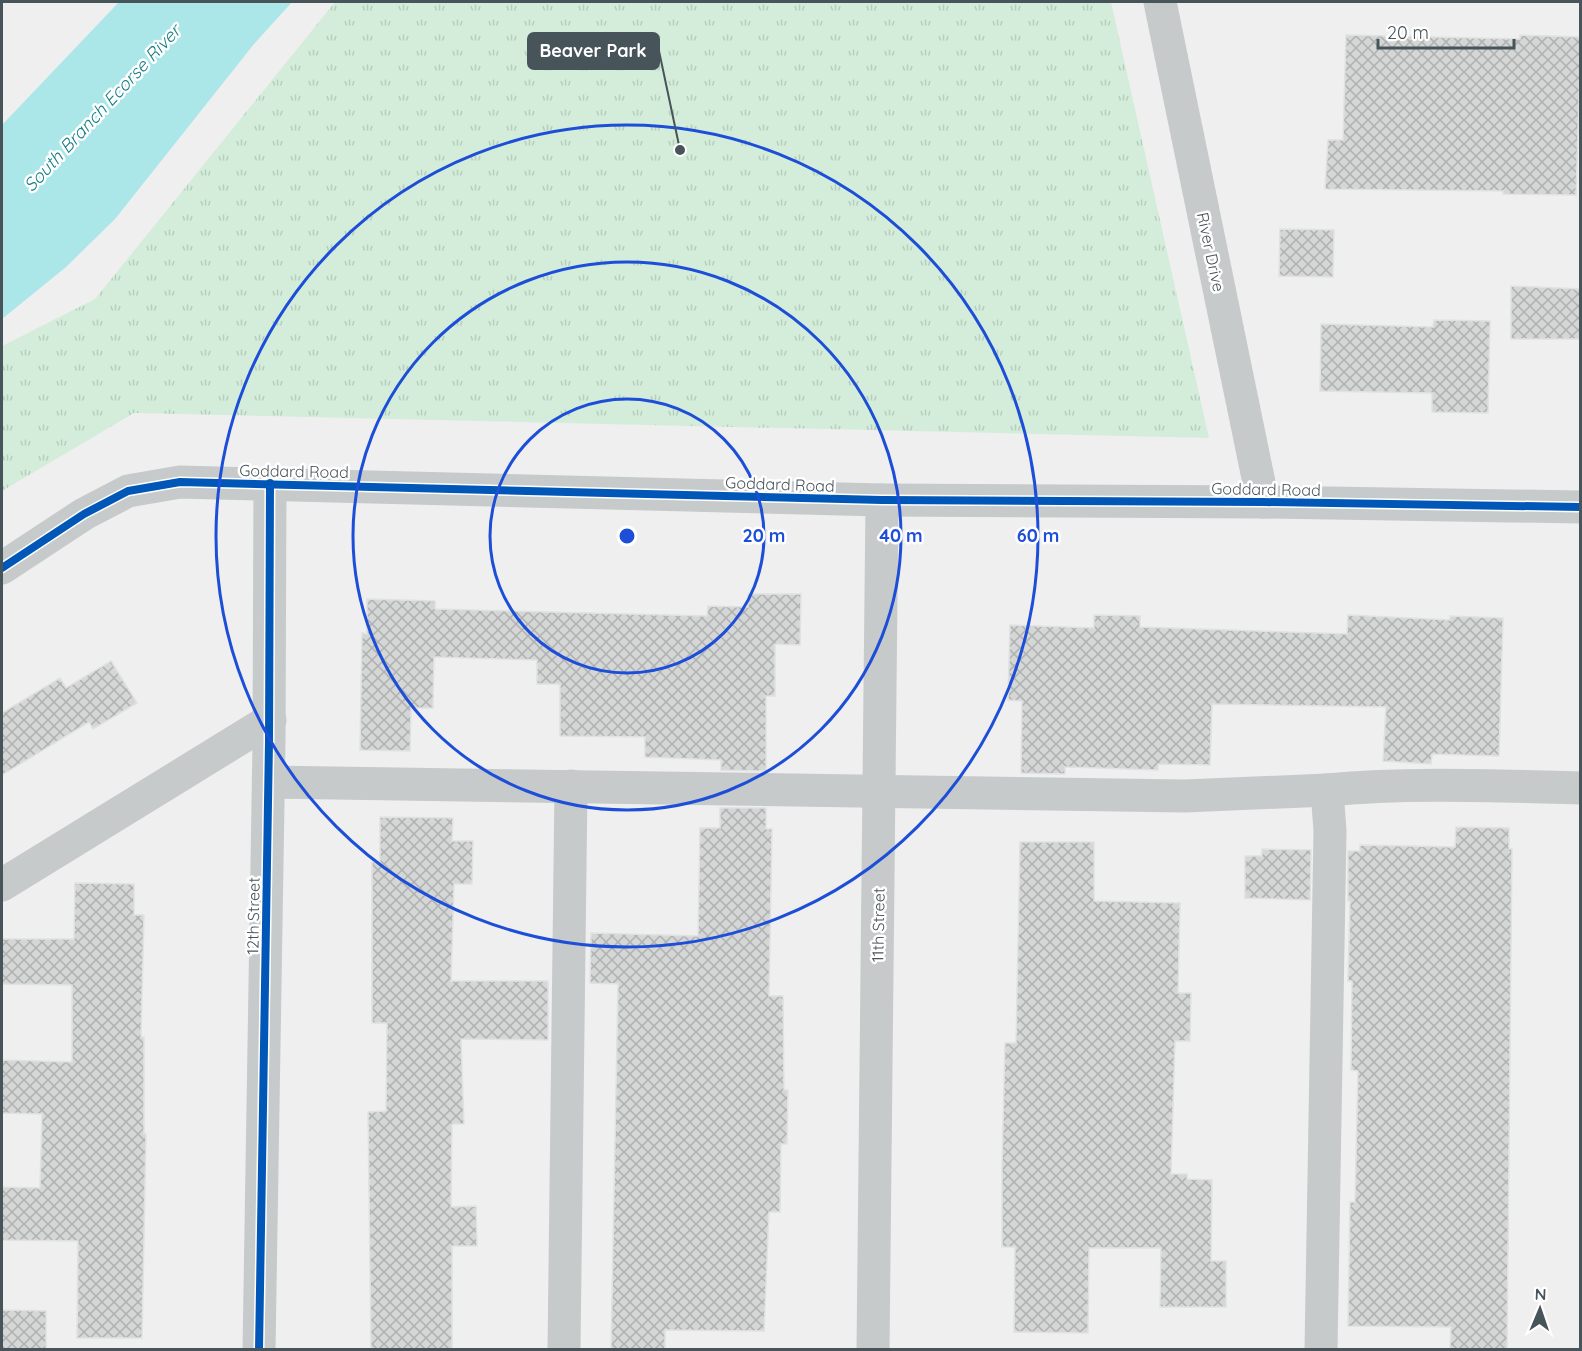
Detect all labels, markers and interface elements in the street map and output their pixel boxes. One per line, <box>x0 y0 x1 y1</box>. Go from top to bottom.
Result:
scale bar <box>1378 12 1514 50</box>
water label: South Branch Ecorse River <box>19 18 187 196</box>
text: 20 m <box>1387 21 1429 44</box>
callout: Beaver Park <box>528 33 659 69</box>
text: Beaver Park <box>539 39 647 62</box>
street label: River Drive <box>1193 210 1229 294</box>
street label: Goddard Road <box>239 460 349 482</box>
street label: Goddard Road <box>725 472 835 496</box>
street label: Goddard Road <box>1211 478 1321 500</box>
text: 20 m <box>743 524 785 547</box>
text: 40 m <box>879 524 923 547</box>
text: 60 m <box>1017 524 1059 547</box>
centre of rings <box>617 526 637 546</box>
street label: 12th Street <box>242 877 264 955</box>
street label: 11th Street <box>867 888 889 962</box>
north arrow <box>1510 1279 1570 1339</box>
text: N <box>1534 1284 1547 1304</box>

